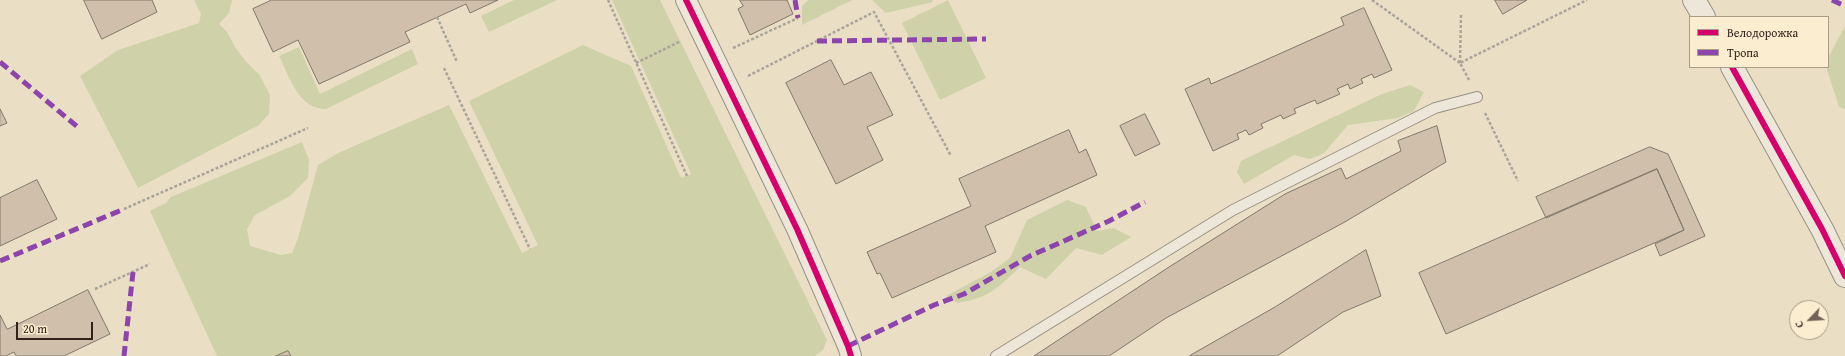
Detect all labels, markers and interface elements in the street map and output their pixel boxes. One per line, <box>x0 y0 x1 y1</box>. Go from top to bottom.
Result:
legend <box>1689 16 1829 68</box>
text: Велодорожка <box>1727 24 1798 41</box>
text: Тропа <box>1727 44 1759 61</box>
north arrow <box>1789 300 1829 340</box>
scale bar <box>18 314 95 340</box>
text: С <box>1790 318 1808 331</box>
text: 20 m <box>23 320 47 337</box>

